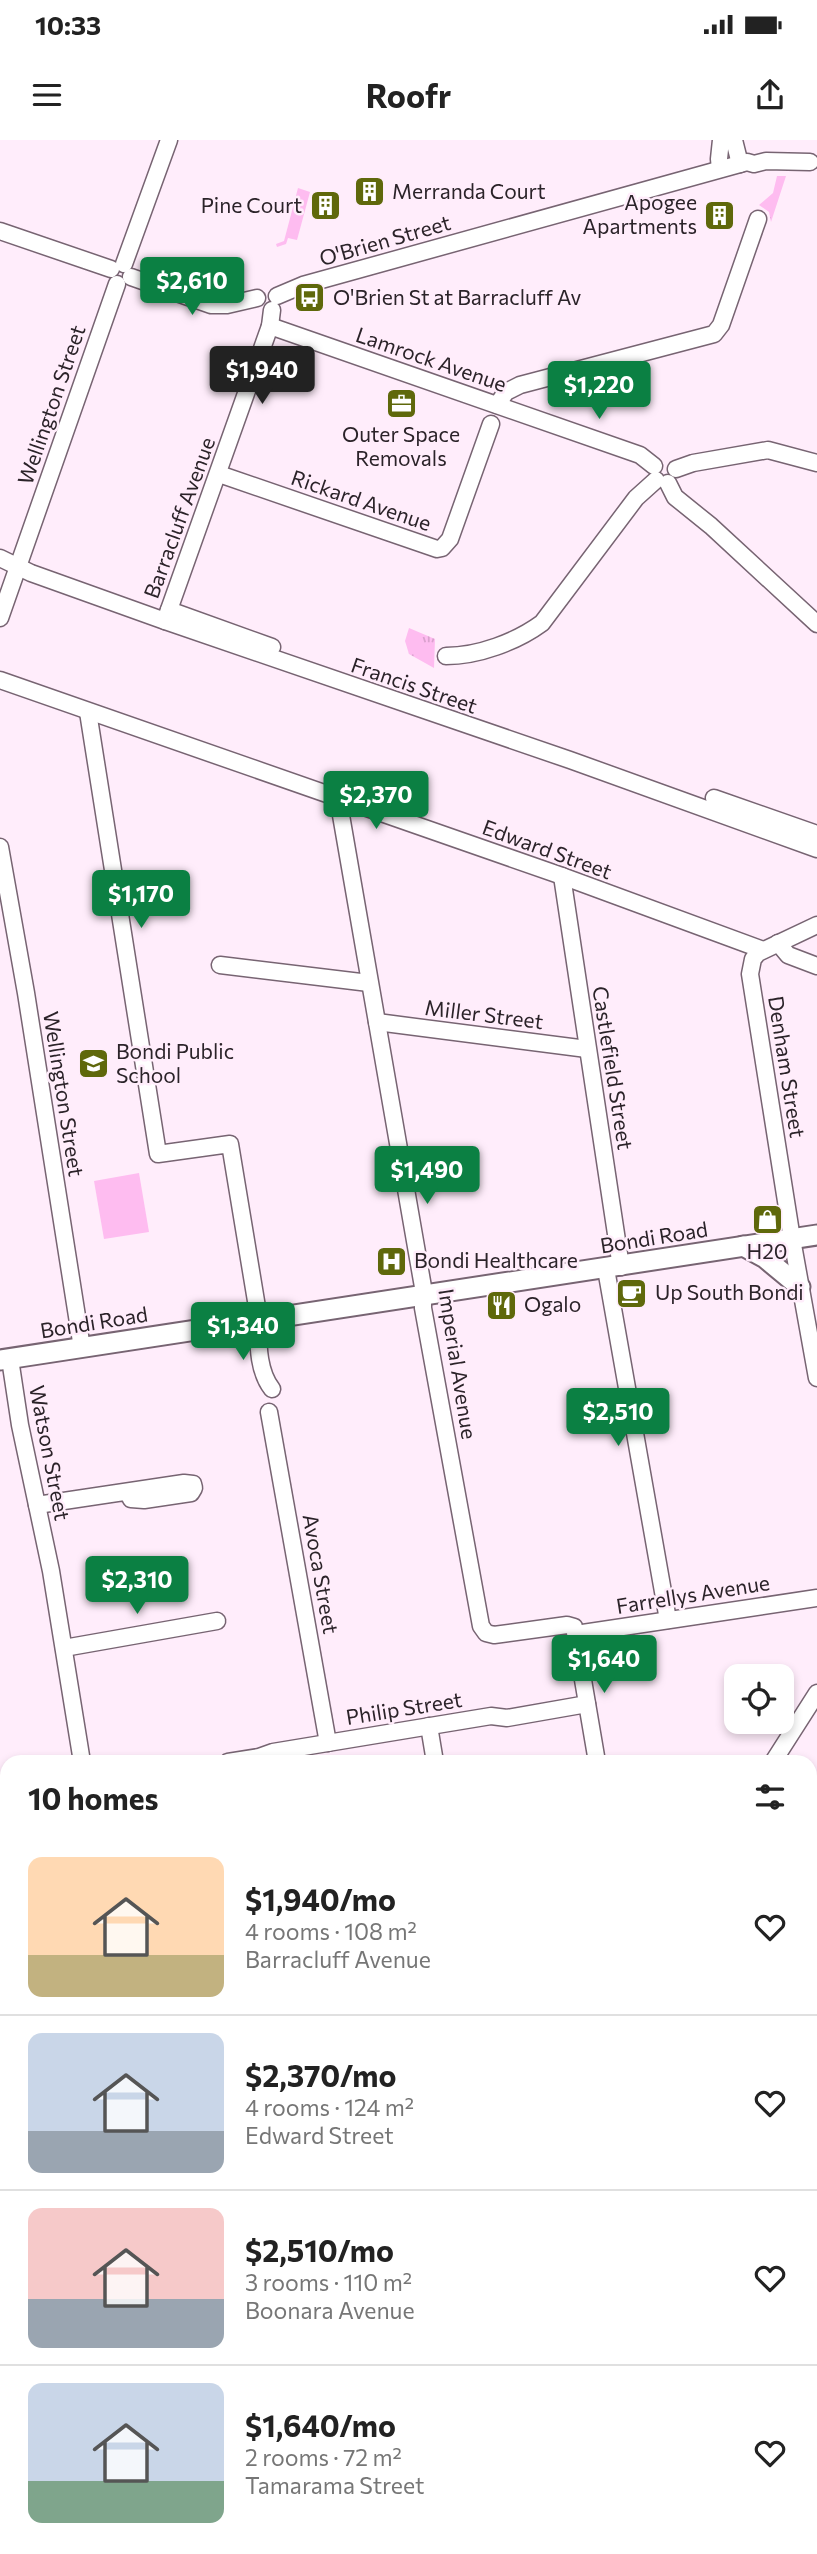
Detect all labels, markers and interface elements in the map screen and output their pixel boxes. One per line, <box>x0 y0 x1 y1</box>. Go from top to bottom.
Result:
text: 10:33 <box>35 9 101 40</box>
text: Roofr <box>366 75 451 115</box>
icon: menu <box>28 76 66 114</box>
icon: share <box>751 76 789 114</box>
building icon: Merranda Court <box>352 175 386 209</box>
place label: Merranda Court <box>392 178 546 203</box>
building icon: Pine Court <box>308 189 342 223</box>
place label: Apogee Apartments <box>583 189 697 238</box>
place label: Pine Court <box>201 192 302 217</box>
building icon: Apogee Apartments <box>703 198 737 232</box>
street label: O'Brien Street <box>316 209 453 270</box>
pin: $2,610 <box>135 258 249 317</box>
text: $2,610 <box>156 266 228 294</box>
bus stop icon: O'Brien St at Barracluff Av <box>293 281 327 315</box>
place label: O'Brien St at Barracluff Av <box>333 284 582 309</box>
street label: Lamrock Avenue <box>353 321 510 396</box>
street label: Wellington Street <box>12 322 90 488</box>
pin: $1,940 <box>205 346 319 406</box>
text: $1,940 <box>226 355 298 383</box>
pin: $1,220 <box>542 362 656 421</box>
text: $1,220 <box>564 370 634 398</box>
office icon: Outer Space Removals <box>384 386 418 420</box>
place label: Outer Space Removals <box>342 421 460 470</box>
street label: Barracluff Avenue <box>138 433 219 601</box>
street label: Rickard Avenue <box>288 464 435 535</box>
street label: Francis Street <box>348 651 481 718</box>
pin: $2,370 <box>319 772 433 831</box>
text: $2,370 <box>339 780 413 808</box>
street label: Edward Street <box>479 814 616 884</box>
pin: $1,170 <box>84 870 198 930</box>
text: $1,170 <box>108 879 174 907</box>
street label: Castlefield Street <box>588 984 639 1151</box>
street label: Miller Street <box>424 994 545 1033</box>
street label: Denham Street <box>764 994 811 1139</box>
street label: Wellington Street <box>39 1009 90 1178</box>
place label: Bondi Public School <box>116 1038 234 1087</box>
school or university icon: Bondi Public School <box>76 1047 110 1081</box>
pin: $1,490 <box>370 1146 484 1206</box>
text: $1,490 <box>391 1155 463 1183</box>
shop icon: H20 <box>750 1203 784 1237</box>
street label: Bondi Road <box>598 1216 709 1257</box>
place label: H20 <box>746 1238 788 1263</box>
hospital icon: Bondi Healthcare <box>374 1244 408 1278</box>
place label: Bondi Healthcare <box>414 1247 578 1272</box>
cafe icon: Up South Bondi <box>615 1276 649 1310</box>
place label: Up South Bondi <box>655 1279 804 1304</box>
street label: Imperial Avenue <box>434 1287 483 1441</box>
restaurant icon: Ogalo <box>484 1288 518 1322</box>
place label: Ogalo <box>524 1291 581 1316</box>
street label: Bondi Road <box>38 1301 149 1342</box>
pin: $1,340 <box>186 1302 300 1362</box>
text: $1,340 <box>207 1311 279 1339</box>
street label: Watson Street <box>25 1383 76 1523</box>
pin: $2,510 <box>561 1388 675 1448</box>
text: $2,510 <box>582 1397 654 1425</box>
street label: Avoca Street <box>299 1512 344 1636</box>
pin: $2,310 <box>80 1556 194 1616</box>
text: $2,310 <box>101 1565 173 1593</box>
street label: Farrellys Avenue <box>614 1569 771 1618</box>
pin: $1,640 <box>547 1636 661 1695</box>
text: $1,640 <box>568 1644 640 1672</box>
map controls <box>724 1664 794 1734</box>
button: locate <box>724 1664 794 1734</box>
street label: Philip Street <box>344 1686 464 1729</box>
icon: filters <box>751 1778 789 1816</box>
text: 10 homes <box>28 1779 158 1816</box>
text: $1,940/mo <box>245 1880 396 1917</box>
icon: home <box>84 1885 168 1969</box>
icon: heart <box>751 1908 789 1946</box>
text: 4 rooms · 108 m² <box>245 1917 417 1945</box>
text: Barracluff Avenue <box>245 1945 431 1973</box>
text: $2,370/mo <box>245 2056 396 2093</box>
icon: home <box>84 2061 168 2145</box>
icon: heart <box>751 2084 789 2122</box>
text: 4 rooms · 124 m² <box>245 2093 414 2121</box>
text: Edward Street <box>245 2121 394 2149</box>
text: $2,510/mo <box>245 2231 394 2268</box>
icon: home <box>84 2236 168 2320</box>
icon: heart <box>751 2259 789 2297</box>
text: 3 rooms · 110 m² <box>245 2268 412 2296</box>
text: Boonara Avenue <box>245 2296 415 2324</box>
text: $1,640/mo <box>245 2406 396 2443</box>
icon: home <box>84 2411 168 2495</box>
icon: heart <box>751 2434 789 2472</box>
text: 2 rooms · 72 m² <box>245 2443 402 2471</box>
text: Tamarama Street <box>245 2471 424 2499</box>

